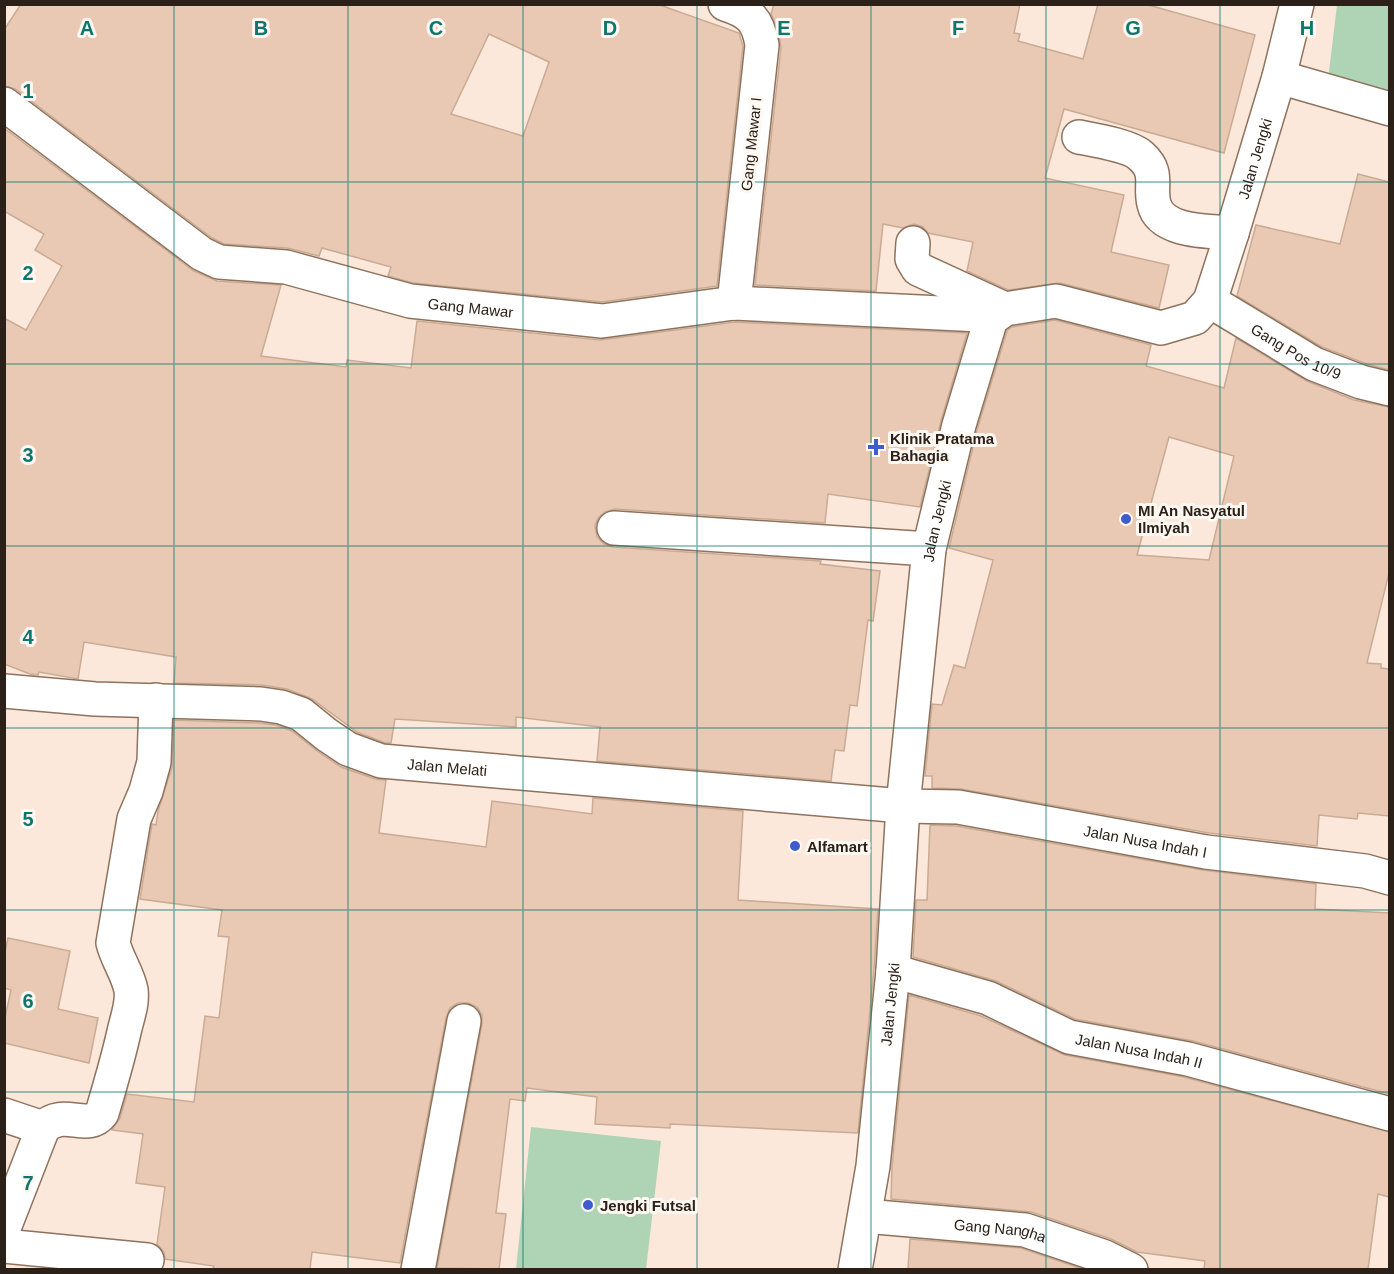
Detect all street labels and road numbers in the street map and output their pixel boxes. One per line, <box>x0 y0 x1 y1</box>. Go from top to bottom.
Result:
street label: Gang Mawar I <box>738 96 764 192</box>
street label: Jalan Jengki <box>1234 116 1275 201</box>
street label: Gang Mawar <box>427 294 514 320</box>
street label: Gang Pos 10/9 <box>1248 320 1344 382</box>
street label: Jalan Jengki <box>919 478 954 563</box>
street label: Jalan Melati <box>407 755 488 779</box>
street label: Jalan Nusa Indah I <box>1082 821 1208 861</box>
street label: Jalan Jengki <box>877 962 902 1047</box>
street label: Jalan Nusa Indah II <box>1074 1030 1205 1071</box>
street label: Gang Nangha <box>953 1215 1049 1245</box>

